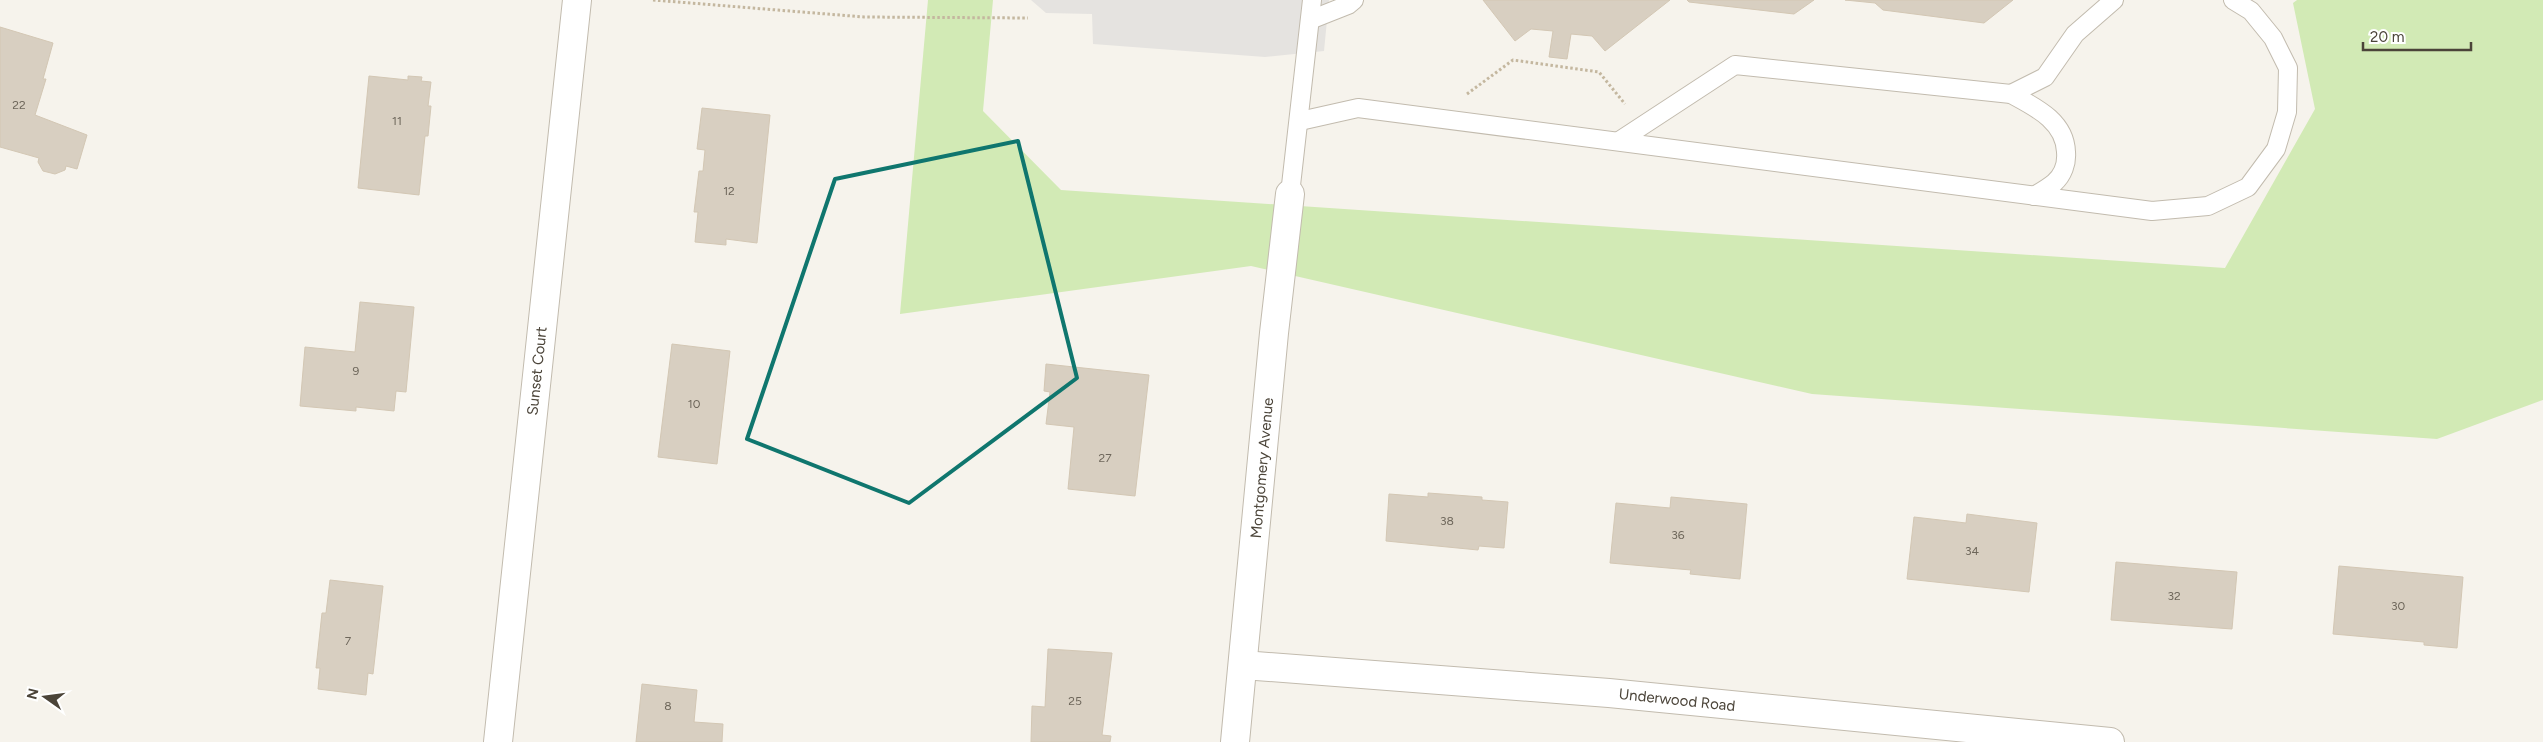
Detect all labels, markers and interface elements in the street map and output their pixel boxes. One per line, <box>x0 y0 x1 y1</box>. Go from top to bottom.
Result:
scale bar <box>2363 20 2470 52</box>
text: 20 m <box>2370 28 2404 46</box>
house number: 22 <box>12 98 26 112</box>
house number: 11 <box>392 114 402 128</box>
house number: 12 <box>723 184 735 198</box>
street label: Sunset Court <box>523 325 551 416</box>
house number: 9 <box>353 364 360 378</box>
house number: 10 <box>688 397 701 411</box>
street label: Montgomery Avenue <box>1247 397 1277 539</box>
house number: 27 <box>1098 451 1112 465</box>
house number: 38 <box>1440 514 1454 528</box>
house number: 36 <box>1671 528 1685 542</box>
house number: 34 <box>1965 544 1980 558</box>
house number: 32 <box>2167 589 2181 603</box>
house number: 30 <box>2391 599 2405 613</box>
house number: 7 <box>345 634 352 648</box>
north arrow <box>20 672 70 722</box>
street label: Underwood Road <box>1618 685 1736 715</box>
text: N <box>23 687 42 701</box>
house number: 25 <box>1068 694 1082 708</box>
house number: 8 <box>664 699 672 713</box>

